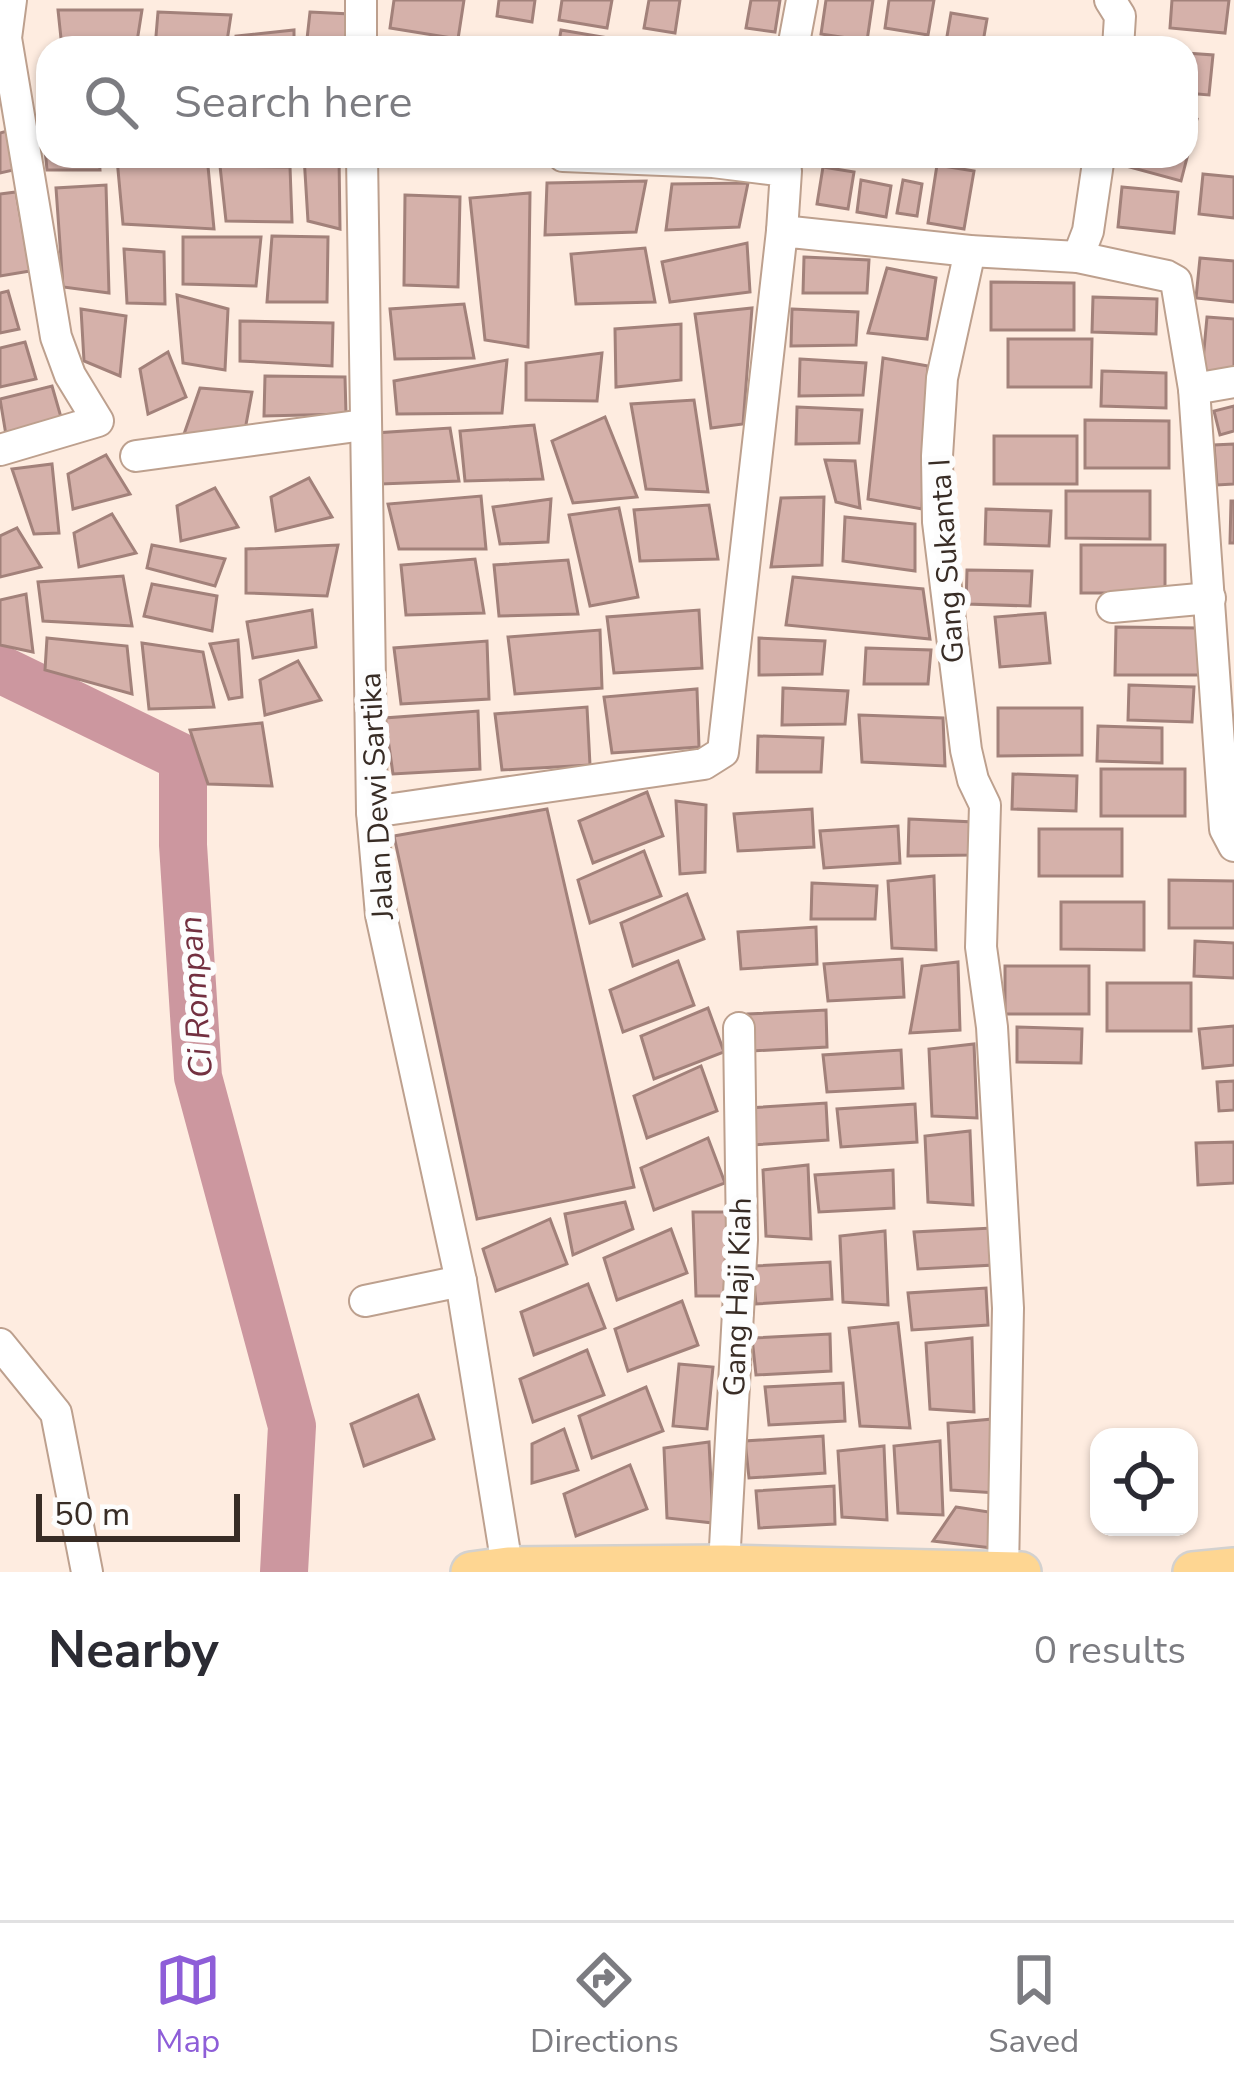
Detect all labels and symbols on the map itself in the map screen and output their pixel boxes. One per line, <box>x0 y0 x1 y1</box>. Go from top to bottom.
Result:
street label: Gang Sukanta I <box>919 457 975 665</box>
street label: Jalan Dewi Sartika <box>350 672 404 921</box>
water label: Ci Rompan <box>168 915 224 1079</box>
street label: Gang Haji Kiah <box>714 1197 762 1397</box>
scale bar <box>36 1488 240 1541</box>

